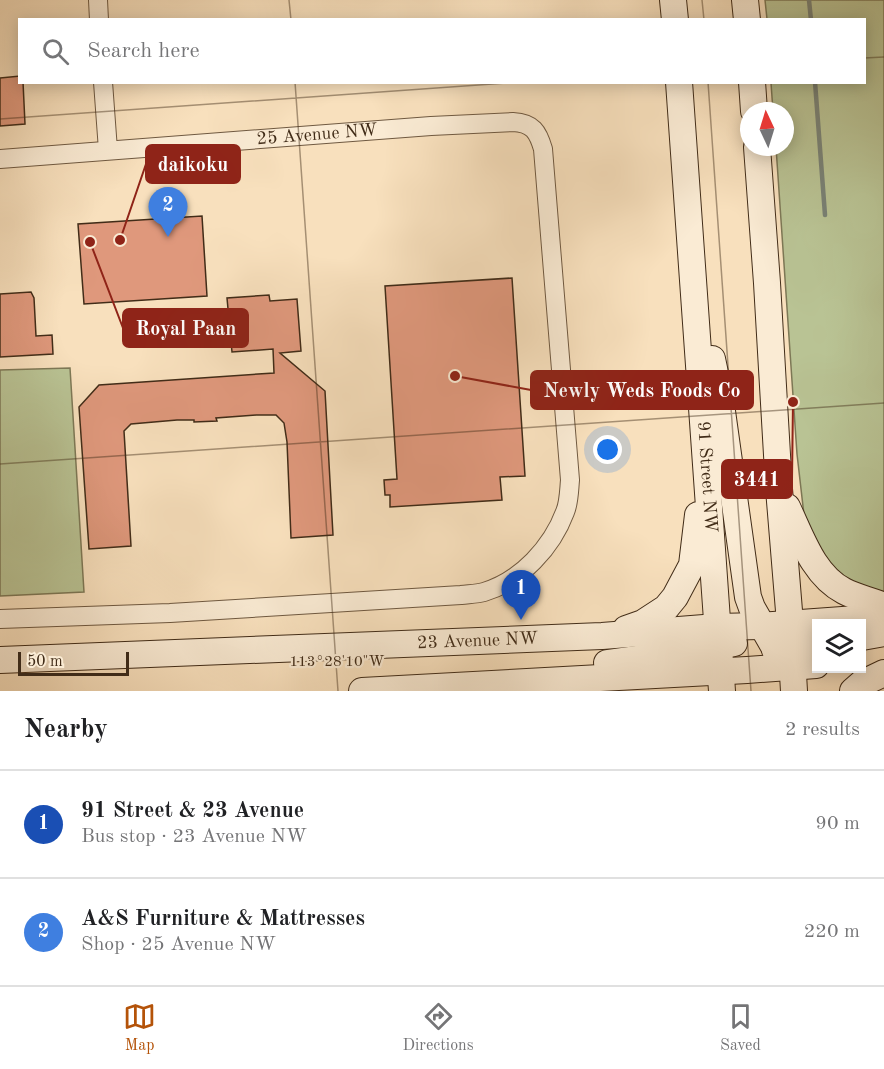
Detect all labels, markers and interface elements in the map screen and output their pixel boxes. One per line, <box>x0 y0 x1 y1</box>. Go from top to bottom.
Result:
search box <box>18 18 866 84</box>
icon: search <box>39 35 72 68</box>
text: Search here <box>87 40 200 62</box>
north arrow <box>740 102 794 156</box>
street label: 25 Avenue NW <box>256 121 378 148</box>
callout: daikoku <box>146 145 240 183</box>
text: daikoku <box>158 156 228 176</box>
pin: 2 <box>148 188 188 237</box>
callout: Royal Paan <box>123 309 248 347</box>
text: Royal Paan <box>136 320 236 340</box>
callout: Newly Weds Foods Co <box>531 371 753 409</box>
text: Newly Weds Foods Co <box>543 382 741 402</box>
street label: 91 Street NW <box>694 421 720 533</box>
your location <box>593 435 622 464</box>
callout: 3441 <box>722 460 792 498</box>
text: 3441 <box>734 471 780 491</box>
pin: 1 <box>502 570 540 620</box>
map controls <box>812 619 866 673</box>
button: layers <box>812 619 866 673</box>
street label: 23 Avenue NW <box>417 630 539 652</box>
scale bar <box>18 649 129 676</box>
text: 50 m <box>27 654 63 670</box>
text: 113°28'10"W <box>289 655 385 670</box>
text: Nearby <box>24 717 108 743</box>
text: 2 results <box>785 720 860 740</box>
text: 91 Street & 23 Avenue <box>81 800 304 822</box>
text: 1 <box>38 814 49 834</box>
text: 90 m <box>815 814 860 834</box>
text: Bus stop · 23 Avenue NW <box>81 827 307 847</box>
text: A&S Furniture & Mattresses <box>81 908 365 930</box>
text: 2 <box>38 922 49 942</box>
text: 220 m <box>804 922 860 942</box>
text: Shop · 25 Avenue NW <box>81 935 276 955</box>
tab: Map <box>123 1000 156 1056</box>
tab: Directions <box>403 1000 474 1056</box>
tab: Saved <box>720 1000 761 1056</box>

